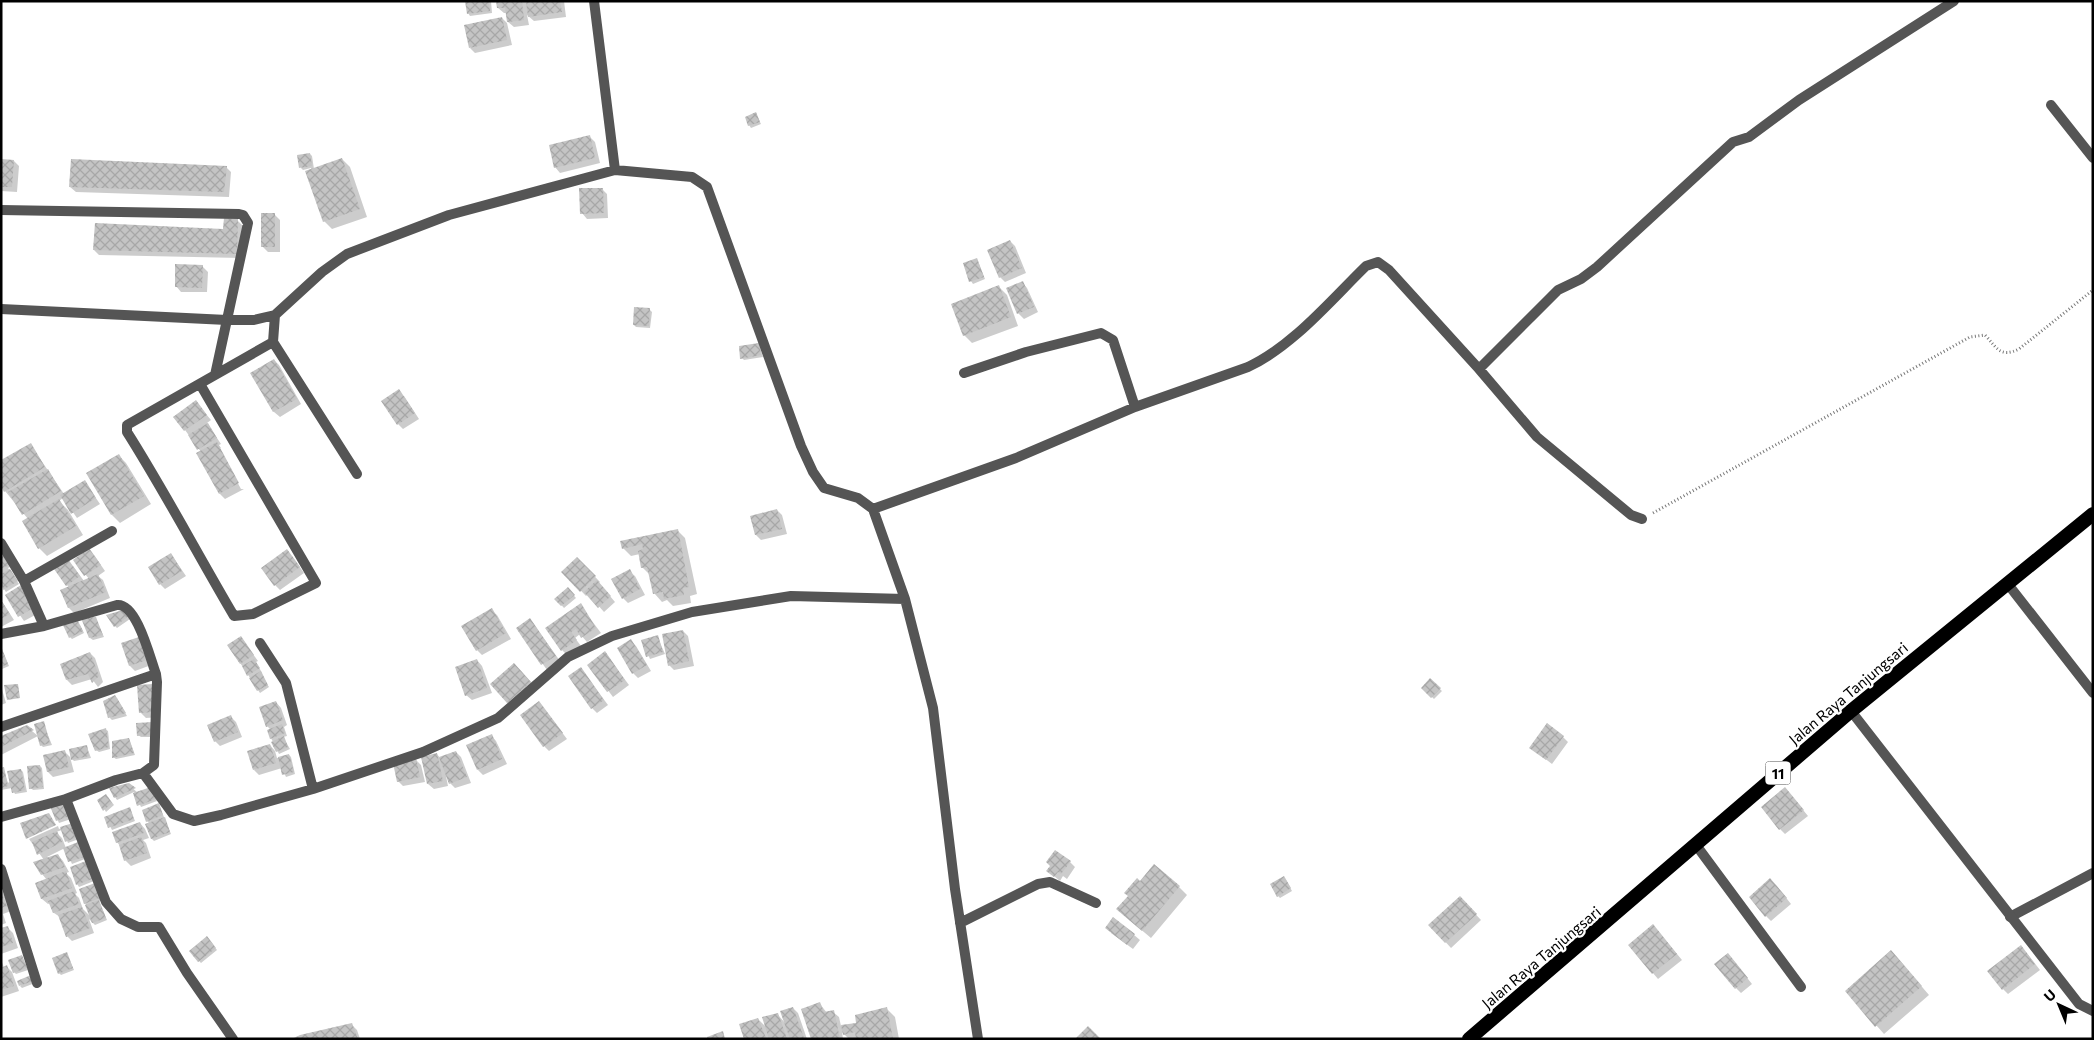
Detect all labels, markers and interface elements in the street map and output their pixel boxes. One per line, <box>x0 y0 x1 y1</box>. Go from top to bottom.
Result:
street label: Jalan Raya Tanjungsari <box>1785 638 1911 748</box>
road number: 11 <box>1766 761 1790 784</box>
street label: Jalan Raya Tanjungsari <box>1478 902 1604 1012</box>
north arrow <box>2034 980 2084 1030</box>
text: U <box>2040 986 2059 1005</box>

